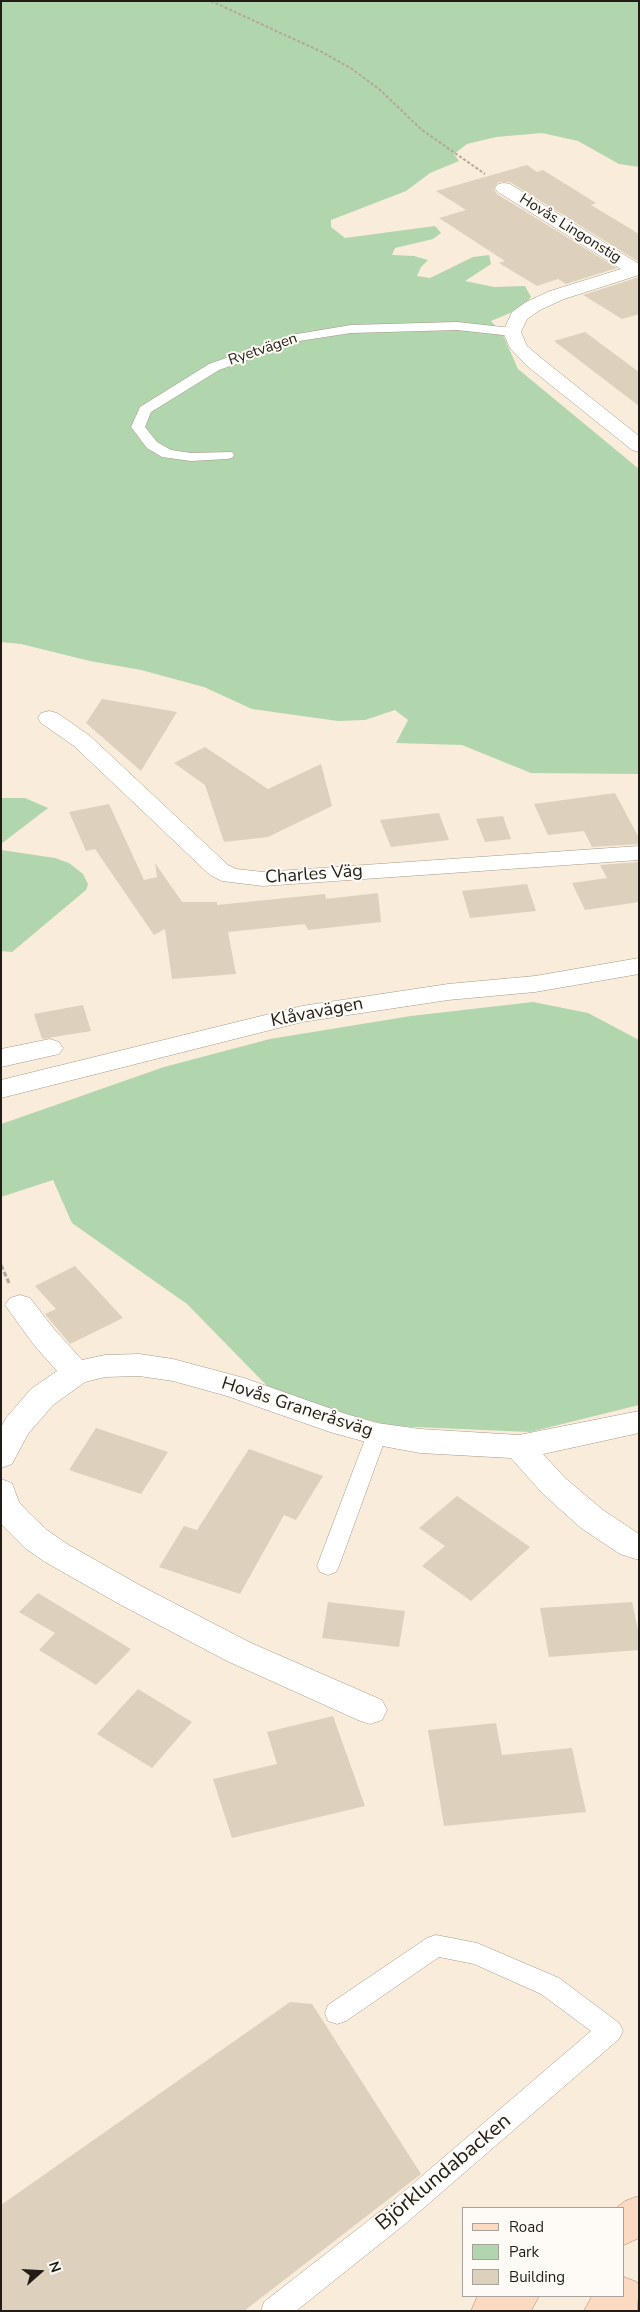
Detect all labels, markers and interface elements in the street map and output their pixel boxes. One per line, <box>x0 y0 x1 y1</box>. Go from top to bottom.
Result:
street label: Hovås Lingonstig <box>516 190 624 268</box>
street label: Ryetvägen <box>226 330 300 370</box>
street label: Charles Väg <box>264 861 364 889</box>
street label: Klåvavägen <box>269 993 365 1033</box>
street label: Hovås Graneråsväg <box>219 1373 375 1443</box>
street label: Björklundabacken <box>371 2109 517 2237</box>
legend <box>462 2207 625 2297</box>
text: Road <box>509 2217 544 2237</box>
text: Park <box>509 2242 539 2262</box>
north arrow <box>15 2247 65 2297</box>
text: N <box>44 2259 65 2275</box>
text: Building <box>509 2267 565 2287</box>

